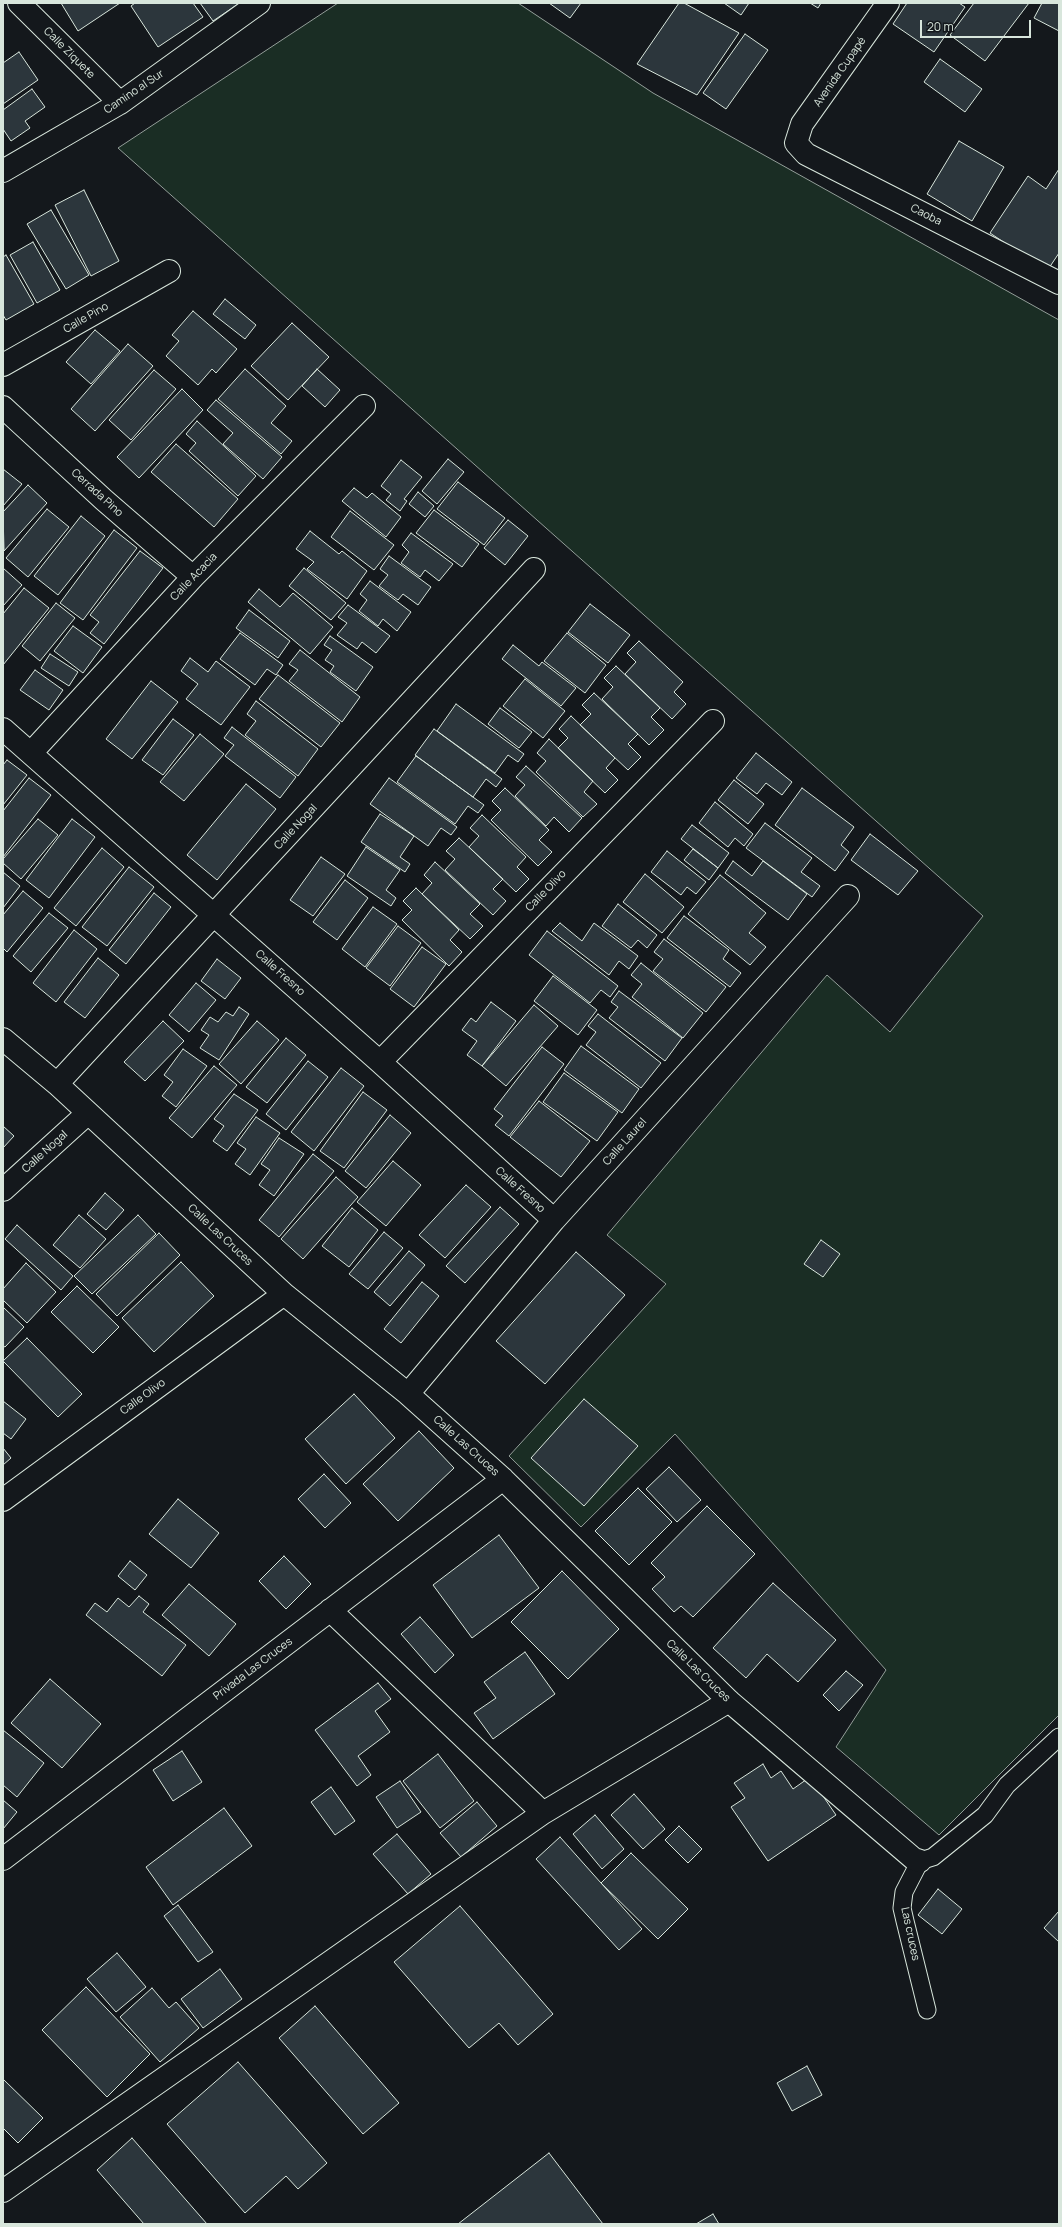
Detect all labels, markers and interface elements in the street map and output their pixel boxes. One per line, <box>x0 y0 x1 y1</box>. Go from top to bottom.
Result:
scale bar <box>922 12 1033 38</box>
text: 20 m <box>927 18 954 35</box>
street label: Calle Ziquete <box>41 25 97 81</box>
street label: Avenida Cupapé <box>811 35 869 109</box>
street label: Camino al Sur <box>102 67 166 117</box>
street label: Caoba <box>908 202 944 228</box>
street label: Calle Pino <box>61 300 111 336</box>
street label: Cerrada Pino <box>68 466 126 520</box>
street label: Calle Acacia <box>168 550 220 604</box>
street label: Calle Nogal <box>272 802 320 852</box>
street label: Calle Olivo <box>523 867 569 915</box>
street label: Calle Fresno <box>252 947 308 999</box>
street label: Calle Laurel <box>600 1116 650 1168</box>
street label: Calle Nogal <box>19 1128 71 1176</box>
street label: Calle Fresno <box>492 1164 548 1216</box>
street label: Calle Las Cruces <box>185 1202 255 1268</box>
street label: Calle Olivo <box>118 1376 168 1418</box>
street label: Calle Las Cruces <box>430 1413 502 1479</box>
street label: Privada Las Cruces <box>211 1635 295 1703</box>
street label: Calle Las Cruces <box>663 1637 733 1705</box>
street label: Las cruces <box>898 1906 922 1962</box>

